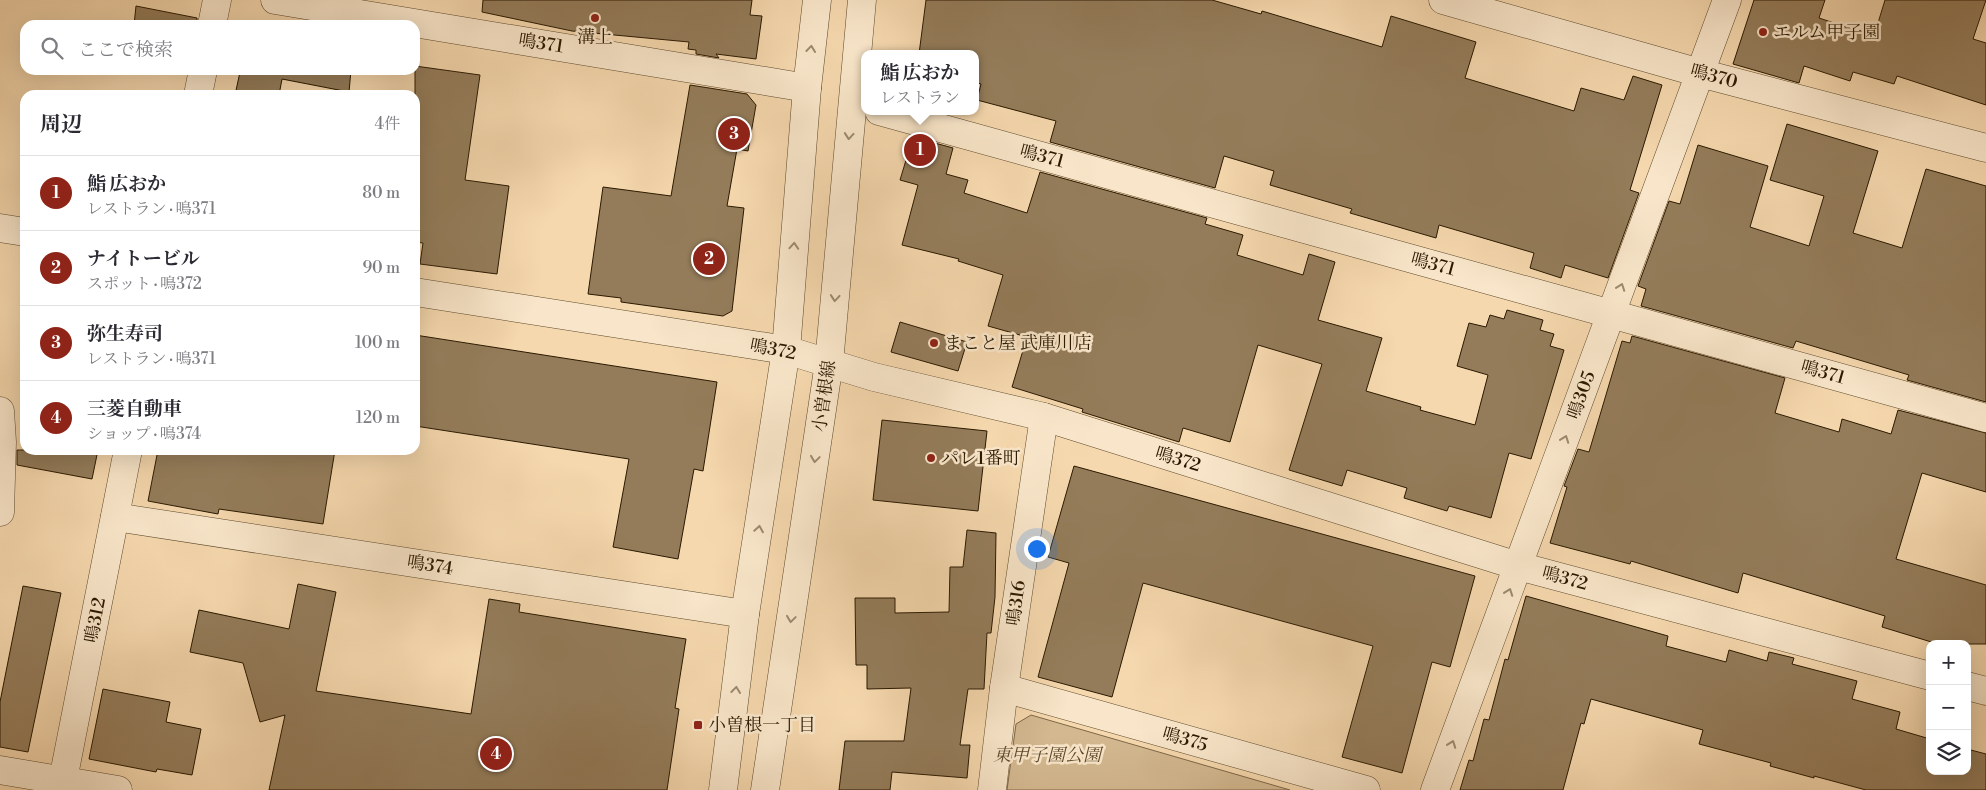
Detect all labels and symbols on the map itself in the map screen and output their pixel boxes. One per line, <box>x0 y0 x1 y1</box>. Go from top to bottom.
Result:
marker: 溝上 <box>589 12 601 24</box>
place label: エルム甲子園 <box>1773 21 1880 44</box>
place label: 溝上 <box>577 26 613 49</box>
marker: エルム甲子園 <box>1757 26 1769 38</box>
street label: 鳴371 <box>517 29 565 58</box>
one-way arrow <box>805 45 816 53</box>
street label: 鳴370 <box>1688 59 1740 94</box>
pin: 3 <box>718 115 750 153</box>
pin: 1 <box>904 131 936 169</box>
one-way arrow <box>844 132 855 140</box>
street label: 鳴371 <box>1017 140 1067 173</box>
pin: 2 <box>693 240 725 278</box>
one-way arrow <box>789 242 800 250</box>
street label: 鳴371 <box>1408 248 1458 281</box>
one-way arrow <box>1615 283 1625 292</box>
one-way arrow <box>830 294 841 302</box>
place label: まこと屋 武庫川店 <box>944 332 1092 355</box>
street label: 鳴372 <box>748 334 798 365</box>
marker: まこと屋 武庫川店 <box>928 337 940 349</box>
street label: 鳴371 <box>1798 355 1848 390</box>
street label: 小曽根線 <box>808 359 841 433</box>
street label: 鳴305 <box>1562 368 1601 423</box>
one-way arrow <box>1559 436 1569 444</box>
street label: 鳴372 <box>1152 442 1204 477</box>
place label: パレ1番町 <box>941 447 1021 470</box>
marker: パレ1番町 <box>925 452 937 464</box>
one-way arrow <box>810 454 820 463</box>
one-way arrow <box>753 524 763 533</box>
your location <box>1024 536 1050 562</box>
street label: 鳴374 <box>405 551 455 581</box>
street label: 鳴372 <box>1539 561 1590 596</box>
street label: 鳴316 <box>1002 579 1031 627</box>
one-way arrow <box>1503 588 1513 597</box>
street label: 鳴312 <box>80 595 111 645</box>
one-way arrow <box>786 616 797 624</box>
one-way arrow <box>730 685 741 693</box>
place label: 小曽根一丁目 <box>708 714 816 737</box>
marker: 小曽根一丁目 <box>692 719 704 731</box>
street label: 鳴375 <box>1159 722 1210 757</box>
pin: 4 <box>480 735 512 773</box>
one-way arrow <box>1446 740 1456 749</box>
park label: 東甲子園公園 <box>993 744 1104 767</box>

